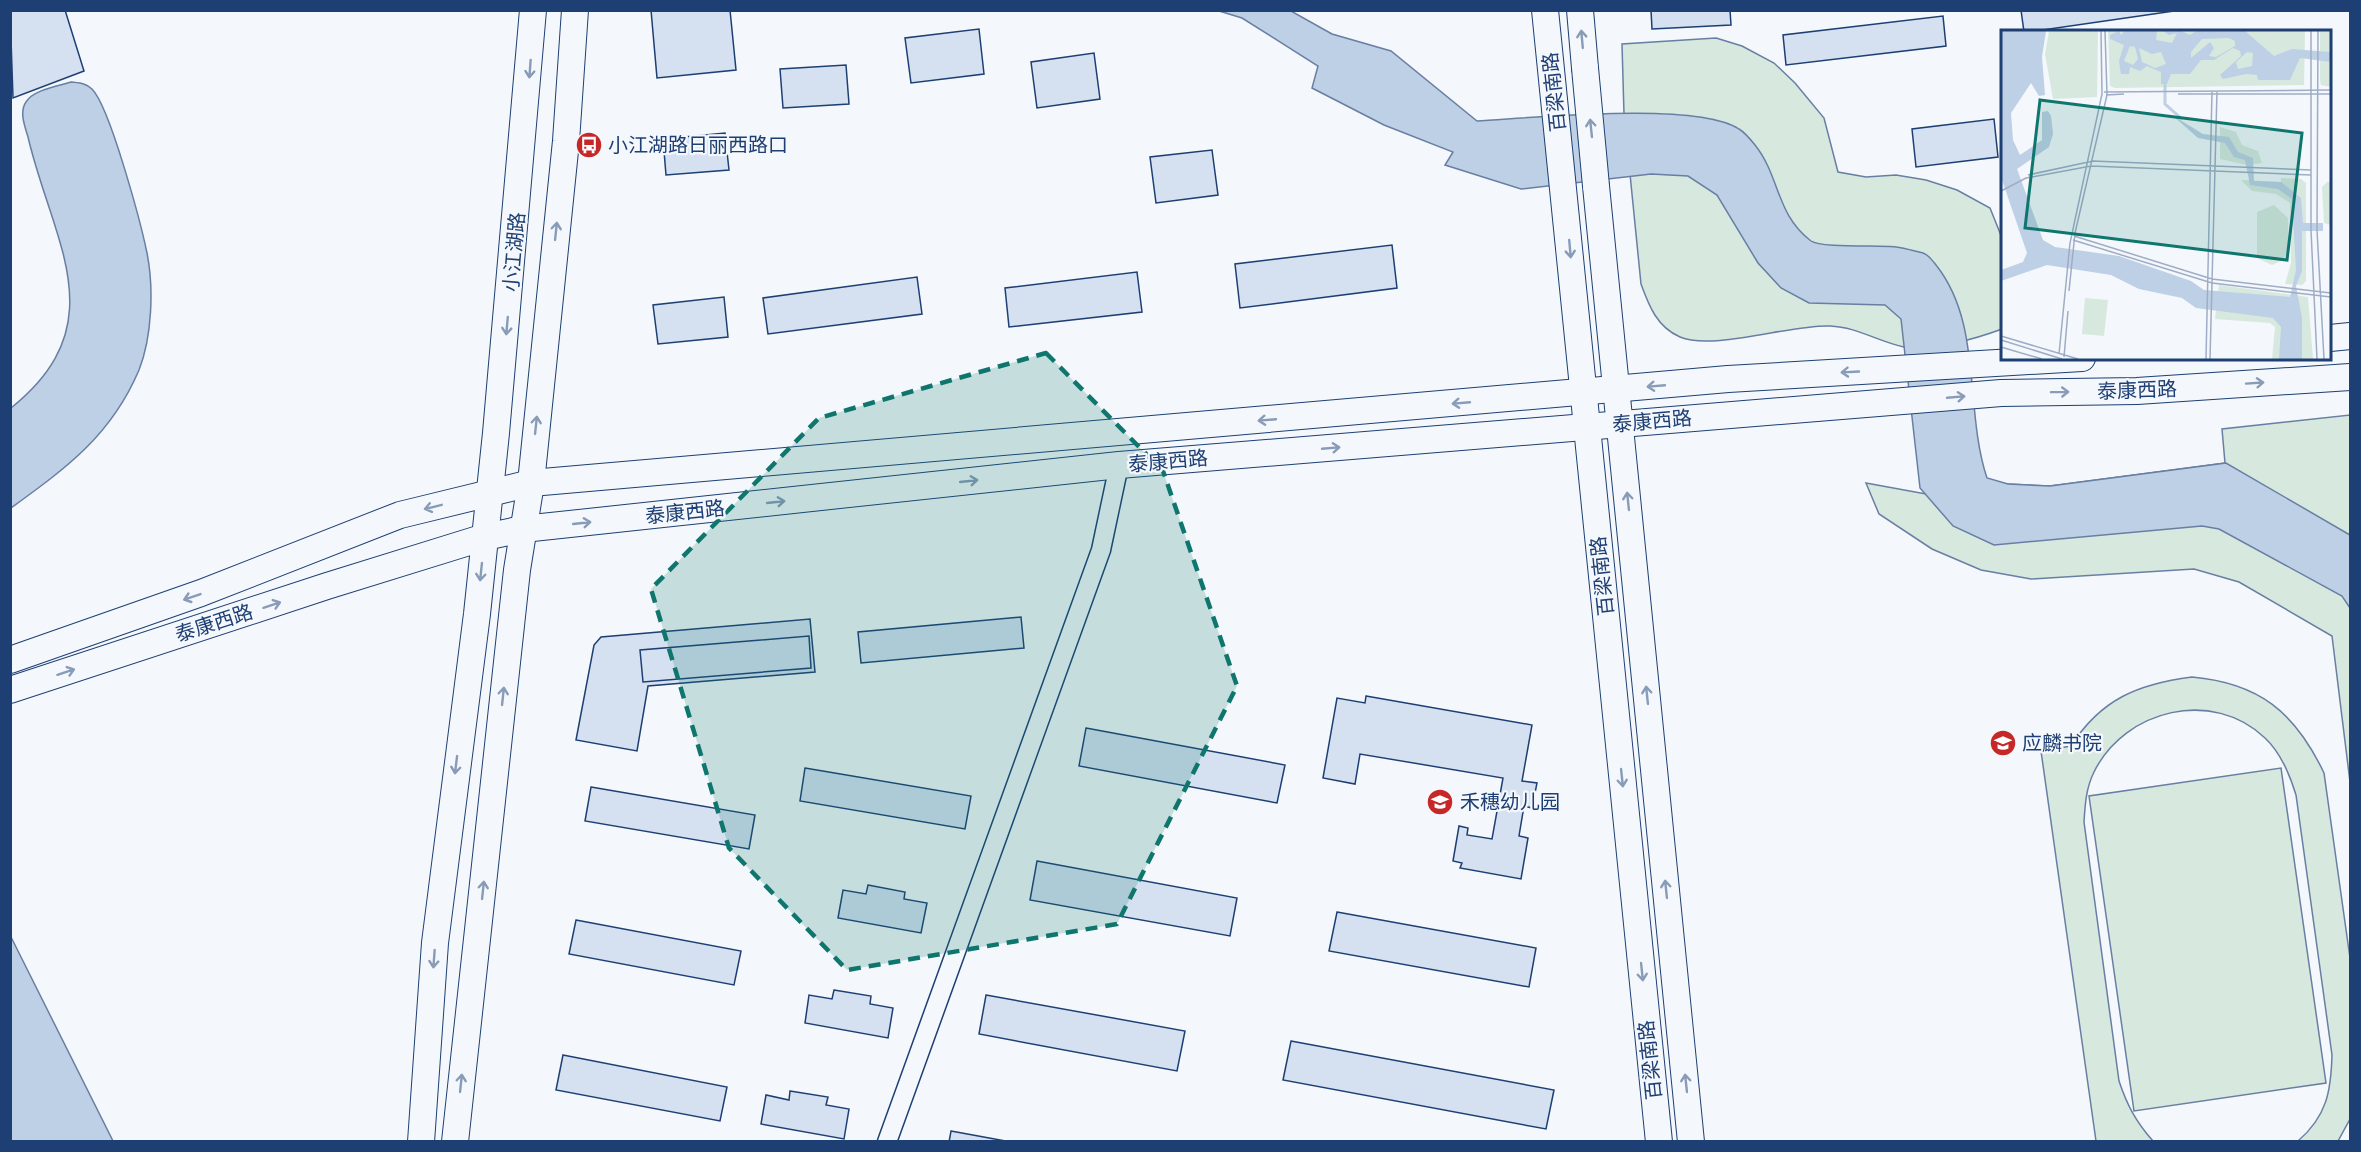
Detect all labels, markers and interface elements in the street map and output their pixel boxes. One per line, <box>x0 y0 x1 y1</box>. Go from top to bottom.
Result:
one-way arrow <box>1576 30 1587 49</box>
inset map <box>2001 30 2331 360</box>
street label: 百梁南路 <box>1539 51 1571 133</box>
one-way arrow <box>524 58 535 78</box>
one-way arrow <box>1585 118 1596 138</box>
bus stop icon: 小江湖路日丽西路口 <box>574 130 604 160</box>
place label: 小江湖路日丽西路口 <box>608 134 788 158</box>
street label: 小江湖路 <box>500 211 530 293</box>
one-way arrow <box>551 221 562 241</box>
one-way arrow <box>1565 239 1576 259</box>
one-way arrow <box>501 315 512 335</box>
one-way arrow <box>1841 366 1860 377</box>
one-way arrow <box>2244 377 2264 388</box>
street label: 泰康西路 <box>2097 378 2177 404</box>
one-way arrow <box>1646 381 1666 392</box>
one-way arrow <box>2049 387 2069 398</box>
one-way arrow <box>1946 391 1965 402</box>
one-way arrow <box>1452 398 1472 409</box>
street label: 泰康西路 <box>1611 407 1693 437</box>
one-way arrow <box>531 415 542 435</box>
one-way arrow <box>1258 415 1278 426</box>
one-way arrow <box>1320 442 1340 453</box>
street label: 泰康西路 <box>1127 447 1209 477</box>
one-way arrow <box>959 475 979 486</box>
one-way arrow <box>1622 492 1633 512</box>
one-way arrow <box>765 496 785 507</box>
street label: 泰康西路 <box>644 497 726 529</box>
one-way arrow <box>424 501 443 513</box>
one-way arrow <box>571 517 591 528</box>
street label: 百梁南路 <box>1587 535 1619 617</box>
one-way arrow <box>476 561 487 581</box>
one-way arrow <box>183 592 202 603</box>
one-way arrow <box>262 598 280 609</box>
street label: 泰康西路 <box>173 600 256 648</box>
one-way arrow <box>56 665 75 676</box>
one-way arrow <box>498 686 509 706</box>
one-way arrow <box>1641 686 1652 706</box>
school or university icon: 应麟书院 <box>1988 728 2018 758</box>
place label: 应麟书院 <box>2022 732 2102 756</box>
one-way arrow <box>450 755 461 774</box>
one-way arrow <box>1617 767 1628 787</box>
school or university icon: 禾穗幼儿园 <box>1425 787 1455 817</box>
place label: 禾穗幼儿园 <box>1460 791 1560 815</box>
one-way arrow <box>478 880 489 900</box>
one-way arrow <box>1660 880 1671 900</box>
one-way arrow <box>428 948 439 968</box>
one-way arrow <box>1636 961 1647 981</box>
street label: 百梁南路 <box>1635 1019 1667 1101</box>
one-way arrow <box>456 1074 467 1094</box>
one-way arrow <box>1680 1074 1691 1094</box>

